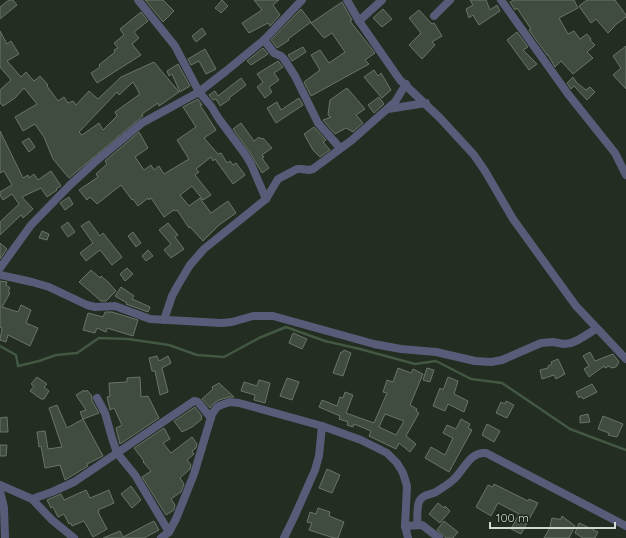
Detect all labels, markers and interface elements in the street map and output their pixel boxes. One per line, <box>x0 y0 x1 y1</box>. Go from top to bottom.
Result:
scale bar <box>490 504 615 530</box>
text: 100 m <box>496 510 529 525</box>

